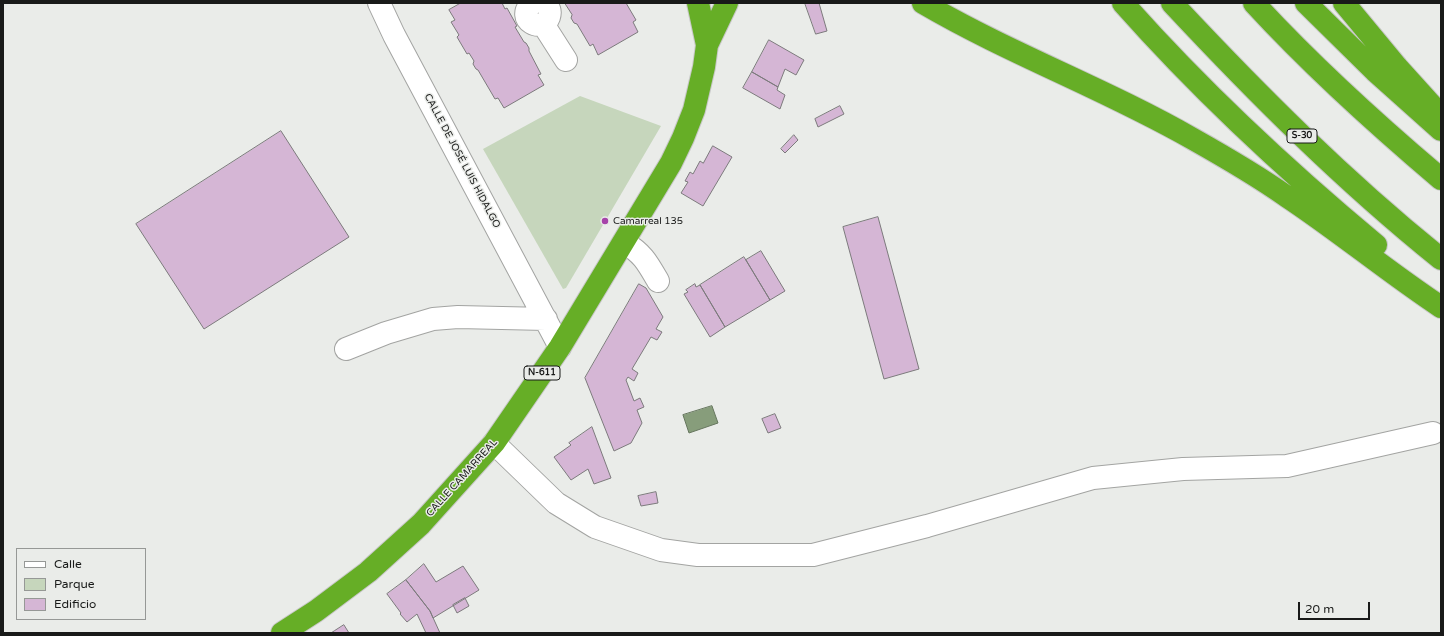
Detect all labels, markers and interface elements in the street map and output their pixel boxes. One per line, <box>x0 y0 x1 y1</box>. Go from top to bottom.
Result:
street label: CALLE DE JOSÉ LUIS HIDALGO <box>421 92 503 230</box>
road number: S-30 <box>1287 129 1317 143</box>
place label: Camarreal 135 <box>613 215 683 227</box>
marker: Camarreal 135 <box>600 216 610 226</box>
road number: N-611 <box>524 366 560 380</box>
street label: CALLE CAMARREAL <box>424 437 500 519</box>
legend <box>16 548 146 620</box>
text: Calle <box>54 557 82 571</box>
text: Parque <box>54 577 95 591</box>
scale bar <box>1300 594 1372 620</box>
text: Edificio <box>54 597 96 611</box>
text: 20 m <box>1305 602 1334 616</box>

